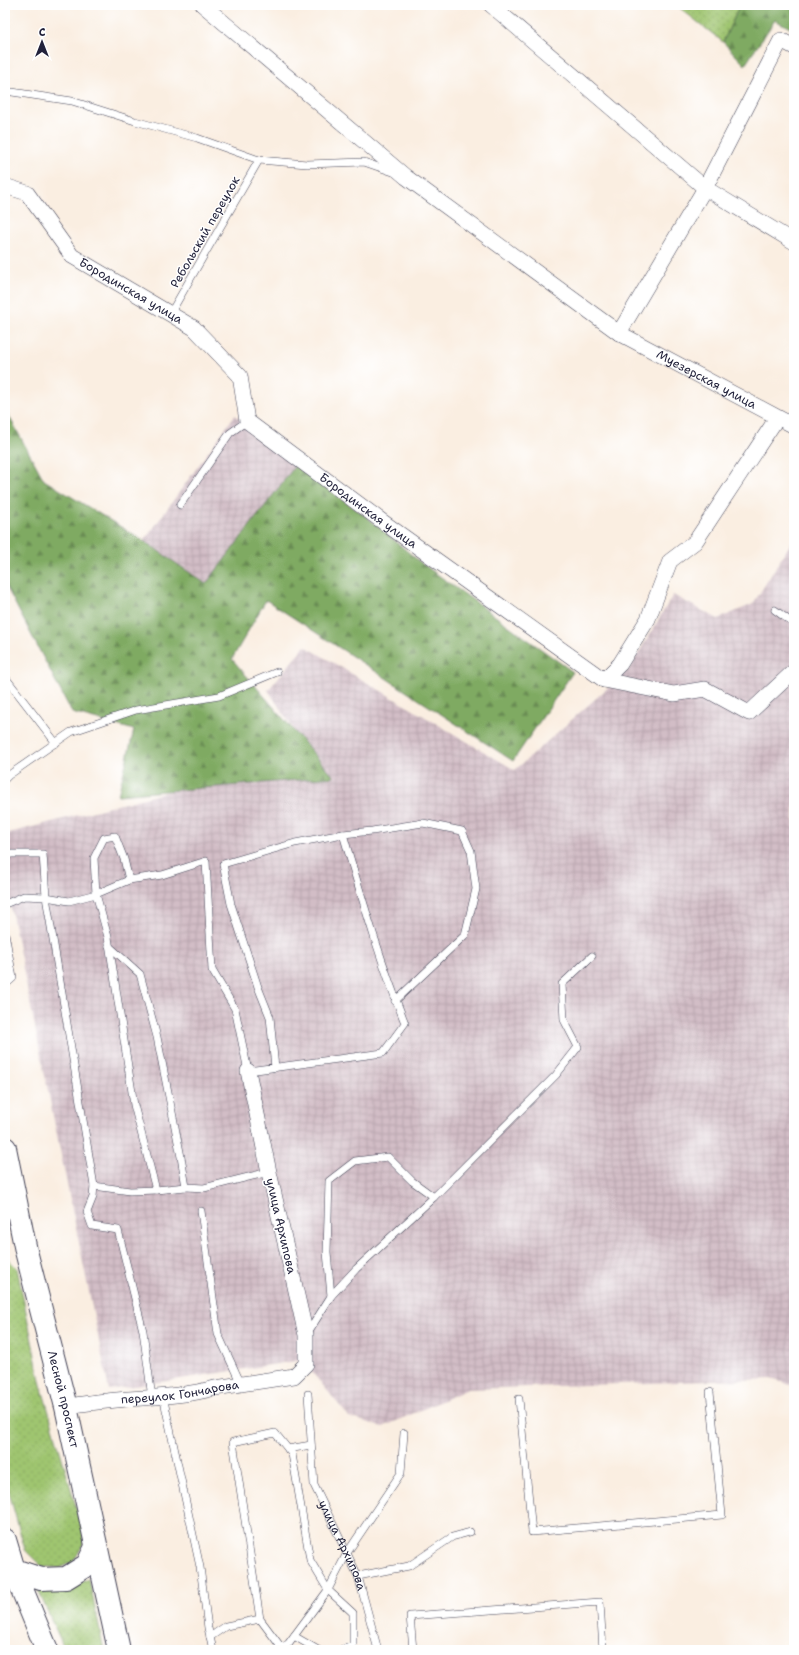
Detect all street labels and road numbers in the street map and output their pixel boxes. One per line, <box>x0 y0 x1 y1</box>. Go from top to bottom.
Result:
street label: Ребольский переулок <box>167 173 244 291</box>
street label: Бородинская улица <box>76 254 186 328</box>
street label: Муезерская улица <box>654 346 760 413</box>
street label: Бородинская улица <box>316 469 421 552</box>
street label: улица Архипова <box>262 1177 300 1276</box>
street label: Лесной проспект <box>44 1349 83 1450</box>
street label: переулок Гончарова <box>120 1376 241 1408</box>
street label: улица Архипова <box>315 1498 370 1593</box>

